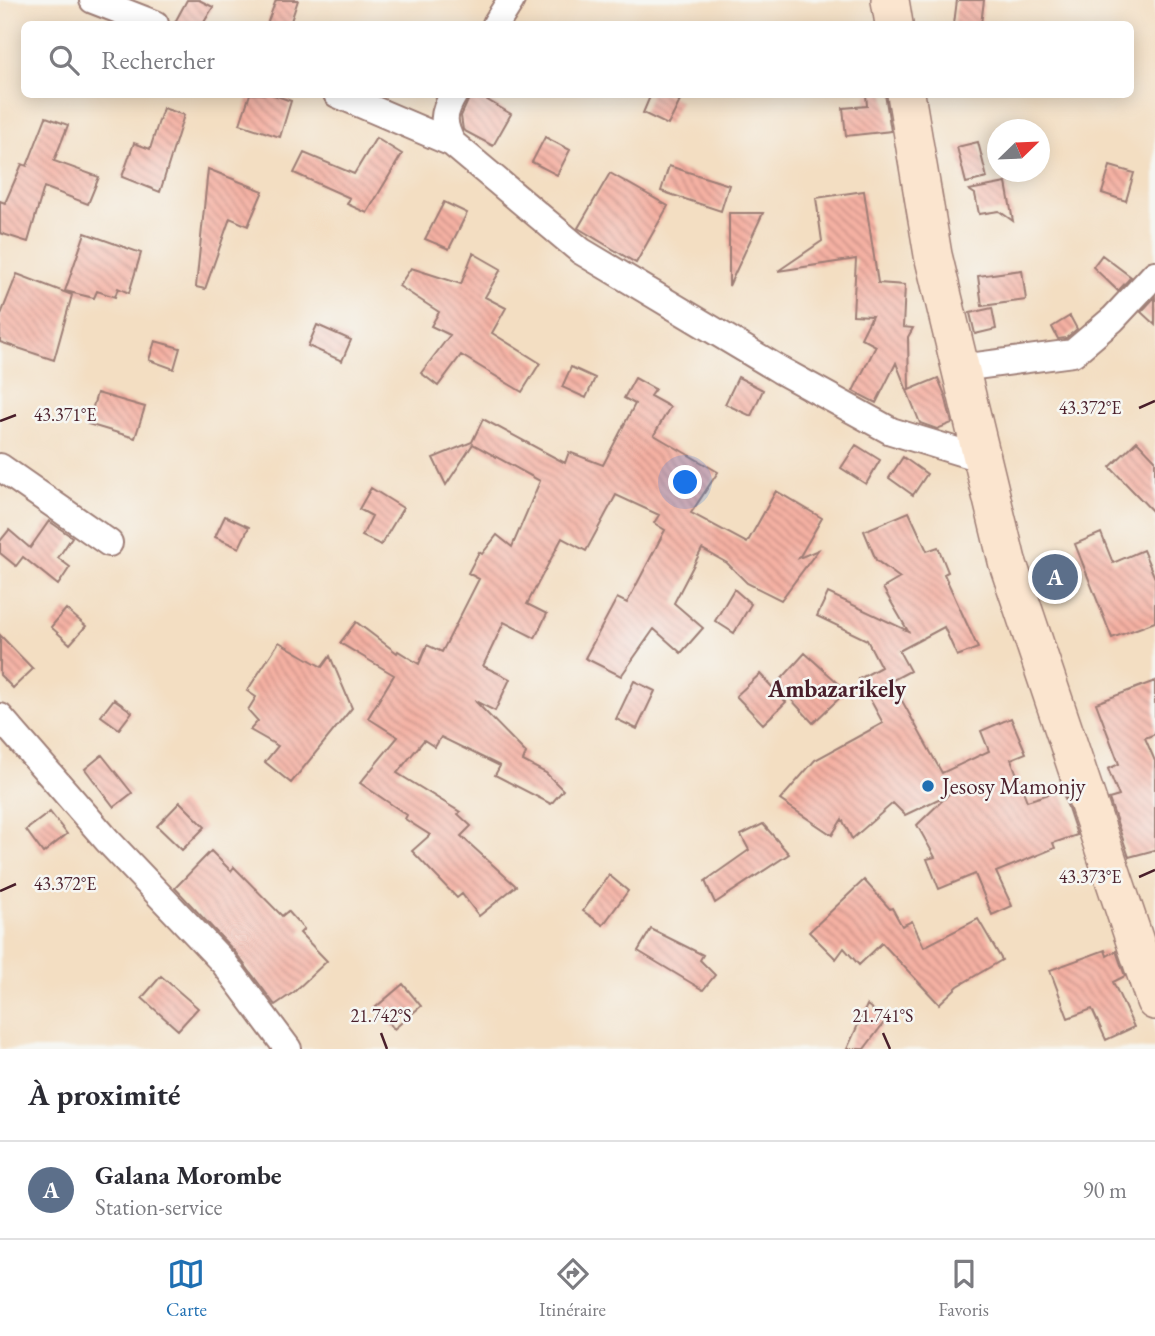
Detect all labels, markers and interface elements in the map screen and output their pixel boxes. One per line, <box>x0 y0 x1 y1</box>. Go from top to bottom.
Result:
search box <box>21 21 1134 98</box>
icon: search <box>45 41 83 79</box>
text: Rechercher <box>101 43 215 77</box>
north arrow <box>987 119 1050 182</box>
text: 43.372°E <box>1059 396 1121 419</box>
text: 43.371°E <box>34 403 96 426</box>
your location <box>668 465 702 499</box>
pin: A <box>1032 551 1078 603</box>
district label: Ambazarikely <box>767 673 906 705</box>
place label: Jesosy Mamonjy <box>940 771 1087 801</box>
marker: Jesosy Mamonjy <box>920 778 936 794</box>
text: 43.373°E <box>1059 865 1121 888</box>
text: 43.372°E <box>34 872 96 895</box>
text: 21.742°S <box>351 1004 411 1027</box>
text: 21.741°S <box>853 1004 913 1027</box>
text: À proximité <box>28 1075 180 1114</box>
text: Galana Morombe <box>95 1158 282 1192</box>
text: A <box>43 1175 59 1205</box>
text: 90 m <box>1082 1175 1127 1205</box>
text: Station-service <box>95 1192 222 1222</box>
tab: Carte <box>166 1255 207 1322</box>
tab: Itinéraire <box>539 1255 606 1322</box>
tab: Favoris <box>938 1255 989 1322</box>

